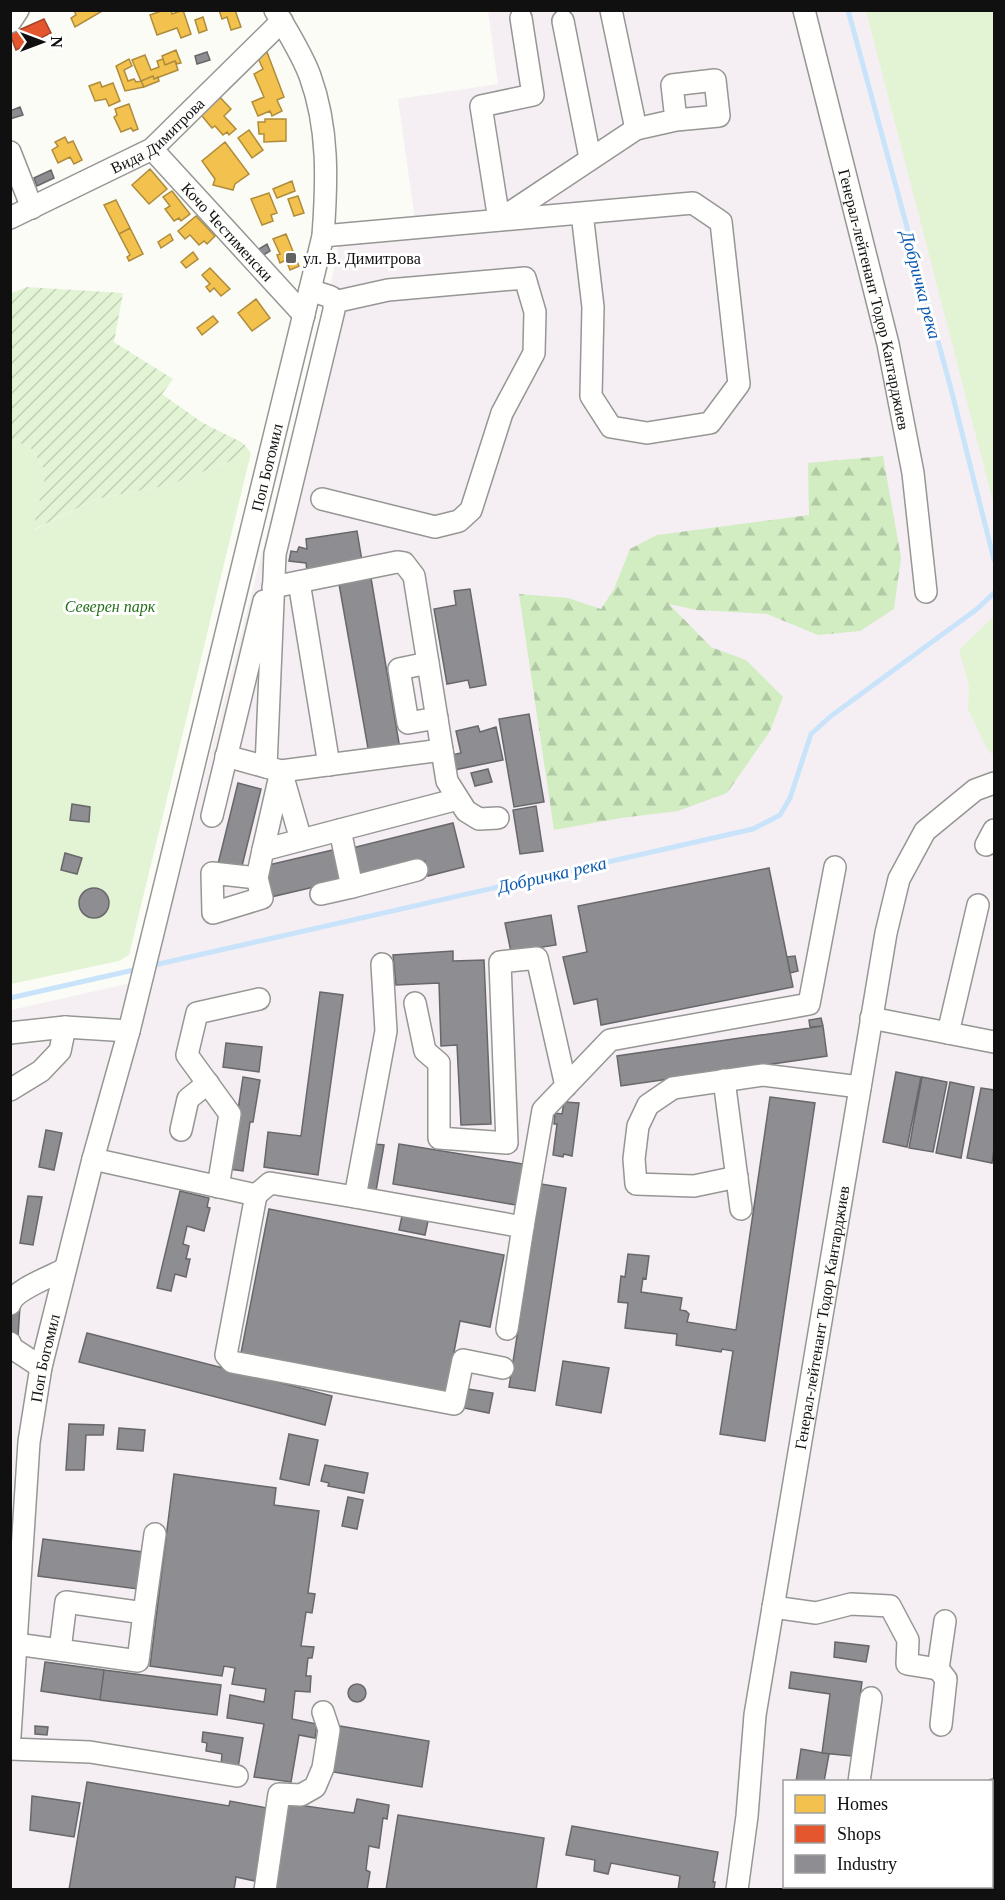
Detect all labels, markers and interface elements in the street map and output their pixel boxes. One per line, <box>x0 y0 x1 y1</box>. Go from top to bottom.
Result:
north arrow <box>12 12 72 72</box>
text: N <box>48 36 65 48</box>
street label: Вида Димитрова <box>108 94 207 176</box>
street label: Генерал-лейтенант Тодор Кантарджиев <box>836 167 913 432</box>
street label: Кочо Честименски <box>178 179 277 285</box>
water label: Добричка река <box>896 227 945 341</box>
place label: ул. В. Димитрова <box>303 250 421 268</box>
marker: ул. В. Димитрова <box>284 251 298 265</box>
street label: Поп Богомил <box>248 422 285 513</box>
park label: Северен парк <box>65 598 156 616</box>
water label: Добричка река <box>494 853 608 898</box>
street label: Генерал-лейтенант Тодор Кантарджиев <box>791 1184 852 1451</box>
street label: Поп Богомил <box>27 1312 62 1403</box>
legend <box>783 1780 993 1888</box>
text: Homes <box>837 1794 888 1814</box>
text: Shops <box>837 1824 881 1844</box>
text: Industry <box>837 1854 897 1874</box>

